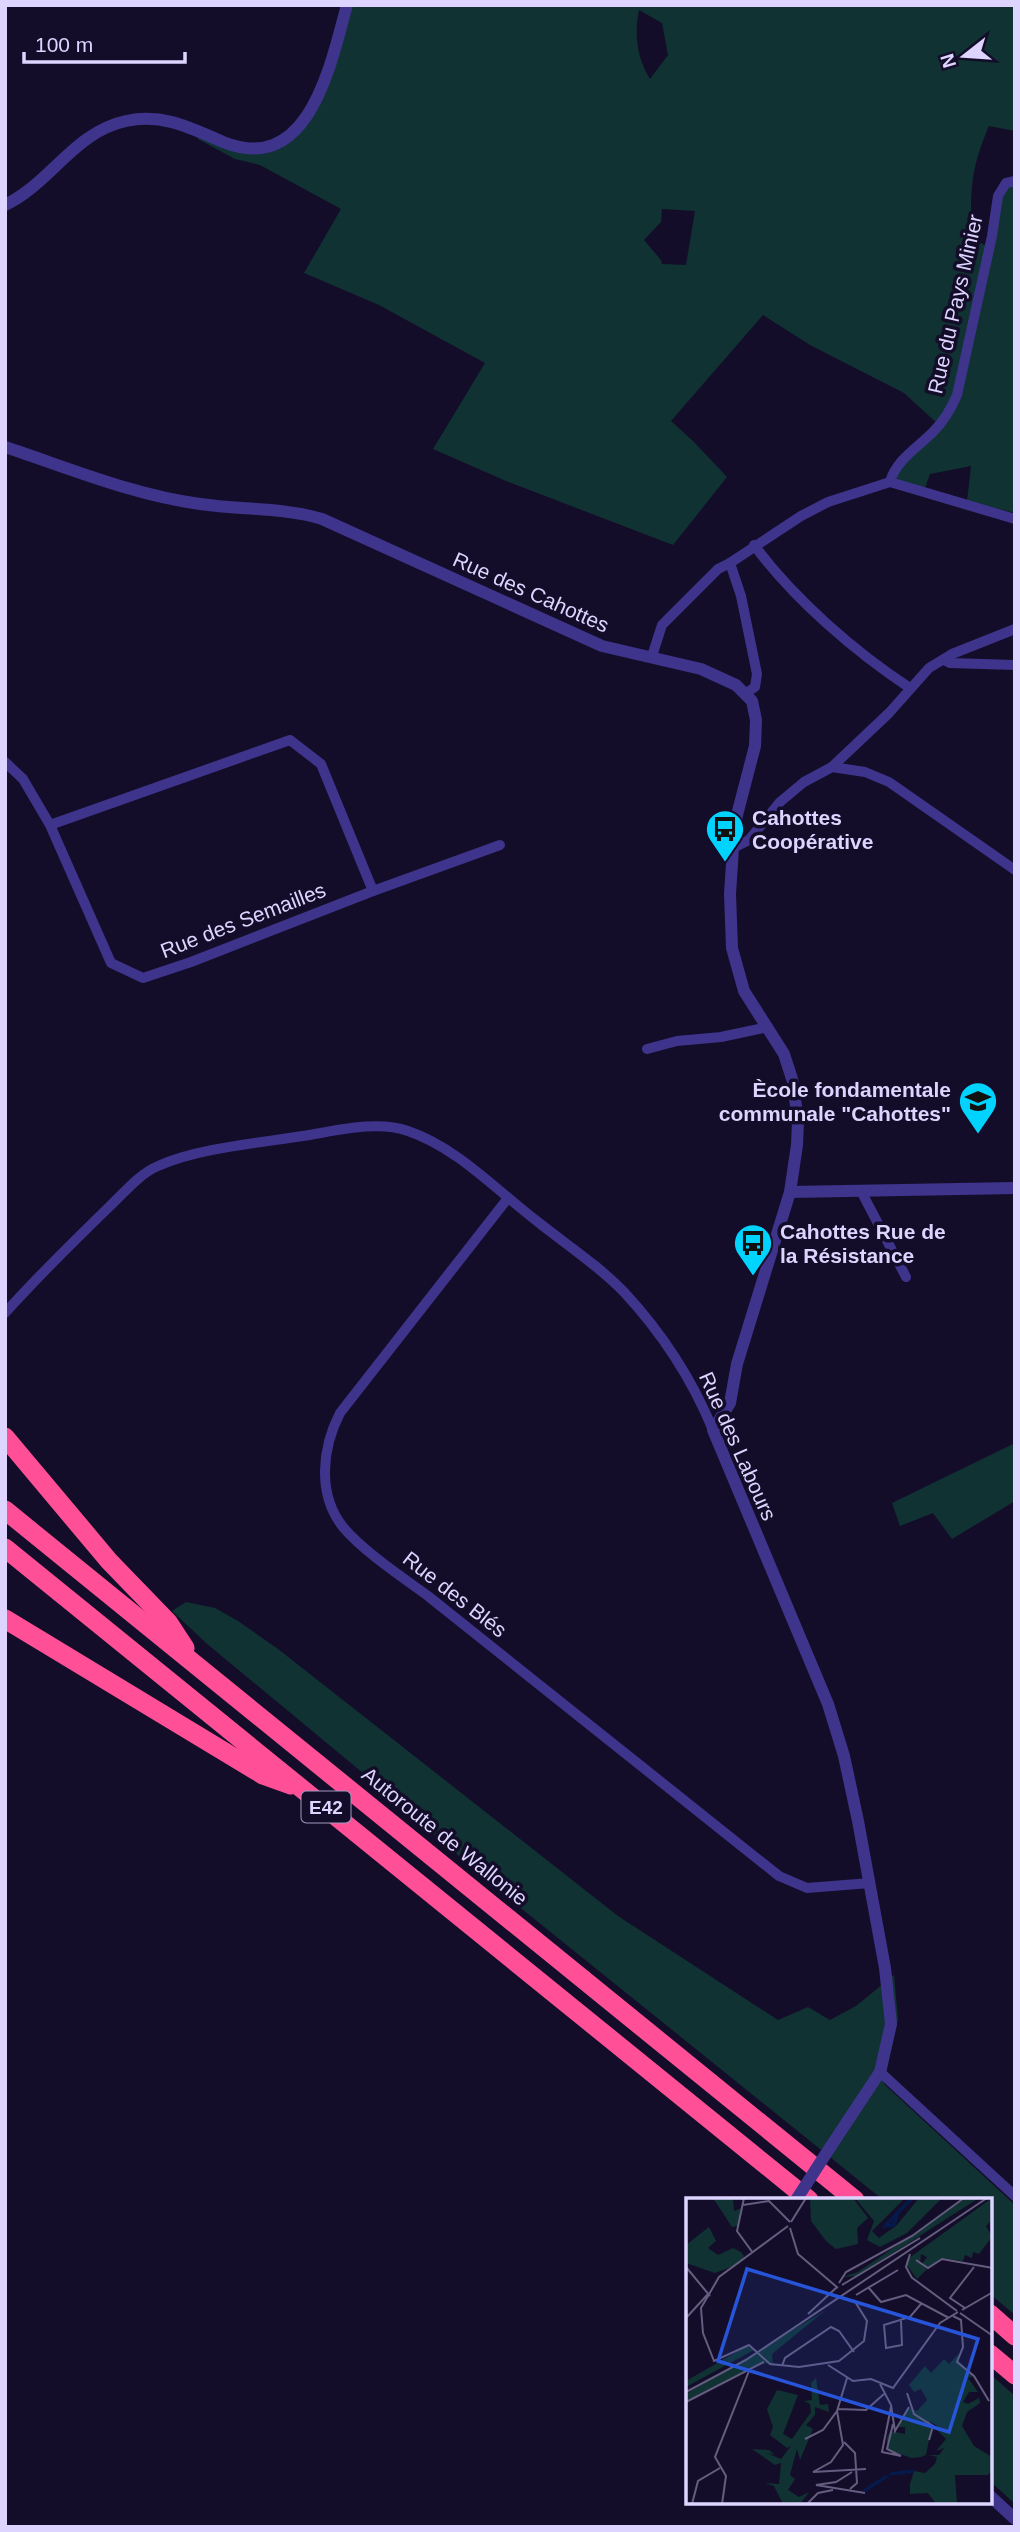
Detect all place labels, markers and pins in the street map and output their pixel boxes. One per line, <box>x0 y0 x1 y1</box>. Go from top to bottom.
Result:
place label: Cahottes Coopérative <box>752 806 873 853</box>
bus stop icon: Cahottes Coopérative <box>704 808 746 863</box>
place label: Ècole fondamentale communale "Cahottes" <box>719 1078 951 1125</box>
school or university icon: Ècole fondamentale communale "Cahottes" <box>957 1080 999 1135</box>
place label: Cahottes Rue de la Résistance <box>780 1220 946 1267</box>
bus stop icon: Cahottes Rue de la Résistance <box>732 1222 774 1277</box>

